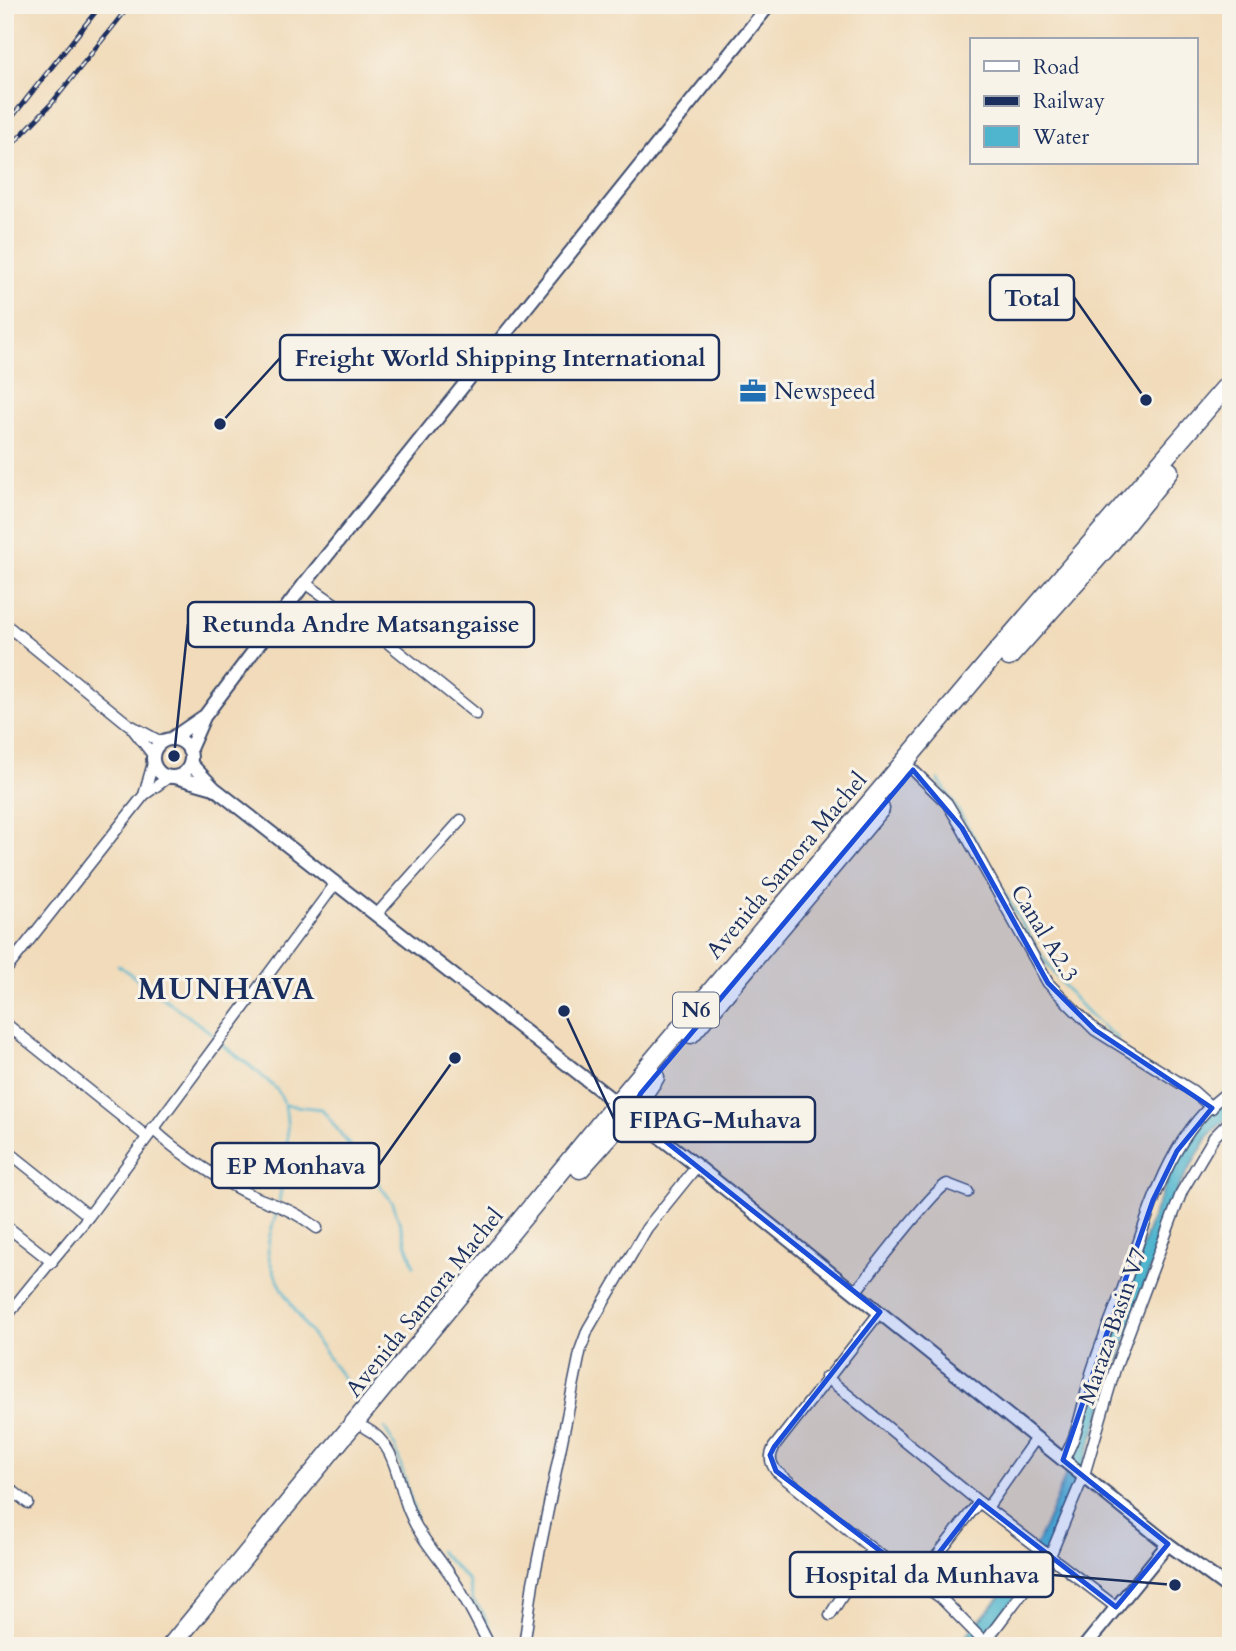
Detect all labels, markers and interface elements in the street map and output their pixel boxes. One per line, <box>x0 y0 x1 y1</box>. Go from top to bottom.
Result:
legend <box>970 38 1198 164</box>
text: Road <box>1033 53 1079 82</box>
text: Railway <box>1033 87 1105 116</box>
text: Water <box>1032 123 1089 152</box>
callout: Total <box>990 275 1074 320</box>
text: Total <box>1004 282 1060 315</box>
callout: Freight World Shipping International <box>280 335 719 380</box>
text: Freight World Shipping International <box>294 342 706 375</box>
office icon: Newspeed <box>738 376 768 406</box>
place label: Newspeed <box>774 376 876 407</box>
callout: Retunda Andre Matsangaisse <box>188 602 534 647</box>
text: Retunda Andre Matsangaisse <box>202 608 520 641</box>
street label: Avenida Samora Machel <box>699 765 874 965</box>
street label: Canal A2.3 <box>1003 879 1086 988</box>
district label: MUNHAVA <box>138 969 316 1010</box>
road number: N6 <box>673 992 719 1028</box>
callout: FIPAG-Muhava <box>614 1097 815 1142</box>
text: FIPAG-Muhava <box>629 1104 801 1137</box>
callout: EP Monhava <box>212 1143 379 1188</box>
text: EP Monhava <box>226 1150 366 1183</box>
street label: Avenida Samora Machel <box>338 1201 511 1403</box>
street label: Maraza Basin V7 <box>1071 1244 1154 1409</box>
callout: Hospital da Munhava <box>790 1552 1053 1597</box>
text: Hospital da Munhava <box>805 1559 1039 1592</box>

